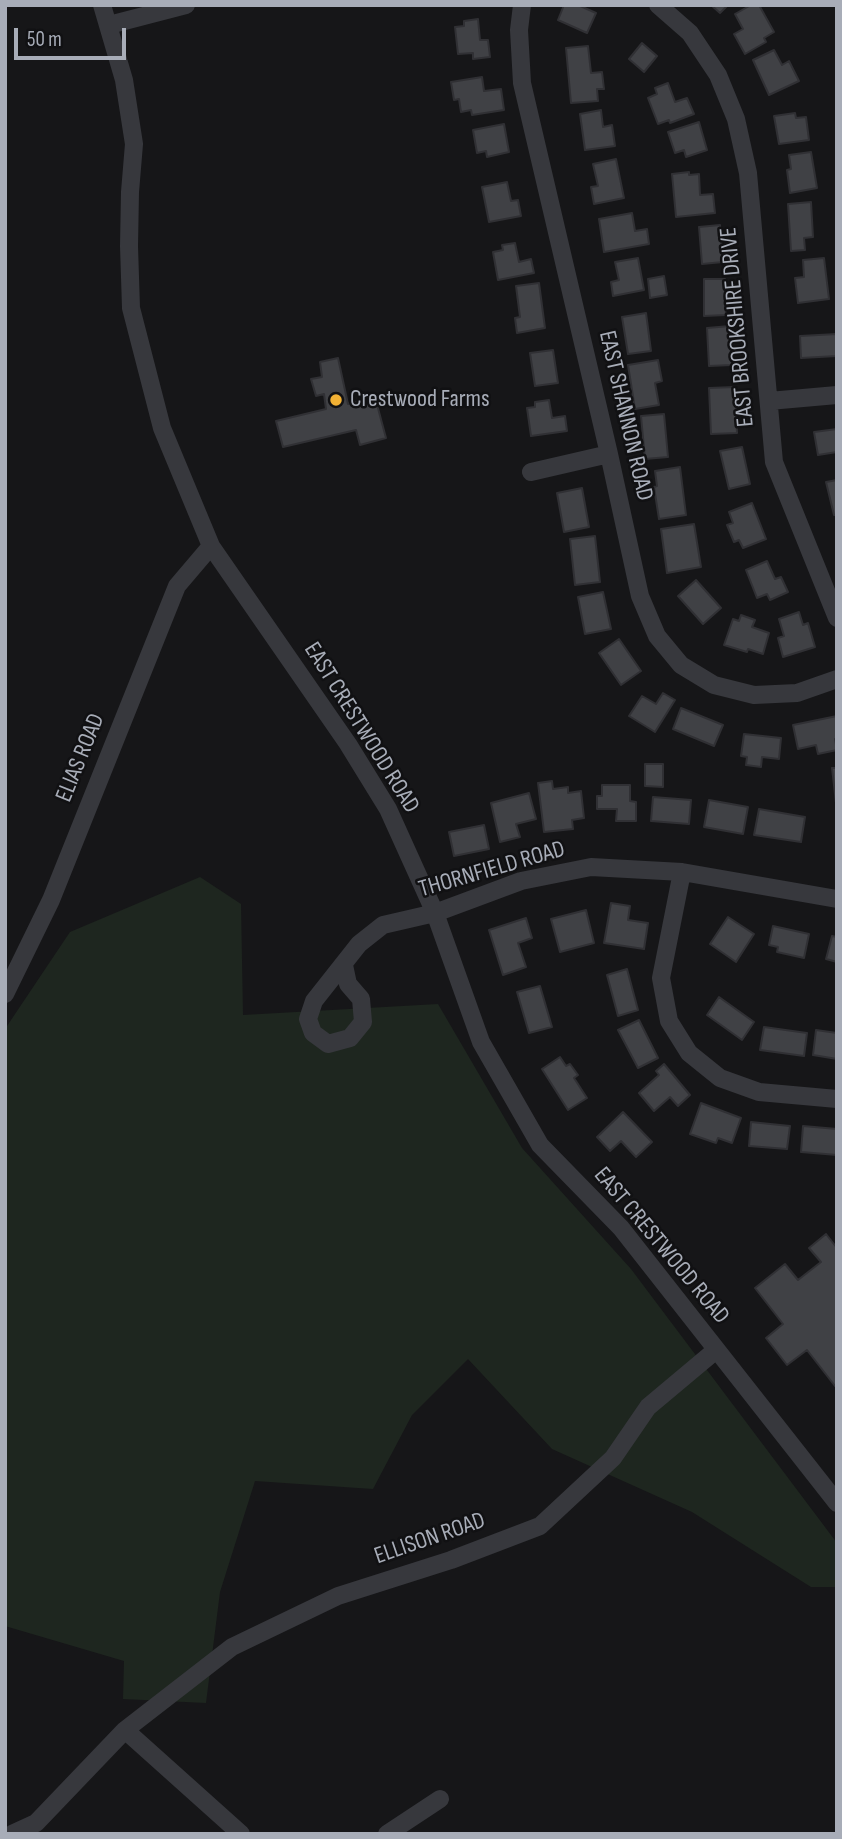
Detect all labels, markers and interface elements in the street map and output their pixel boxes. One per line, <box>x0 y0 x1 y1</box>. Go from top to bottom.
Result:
scale bar <box>18 14 130 58</box>
text: 50 m <box>27 27 62 52</box>
street label: EAST BROOKSHIRE DRIVE <box>715 226 761 428</box>
street label: EAST SHANNON ROAD <box>591 328 659 504</box>
place label: Crestwood Farms <box>350 386 490 414</box>
marker: Crestwood Farms <box>328 392 344 408</box>
street label: EAST CRESTWOOD ROAD <box>297 637 425 819</box>
street label: ELIAS ROAD <box>50 710 112 806</box>
street label: THORNFIELD ROAD <box>416 835 568 905</box>
street label: EAST CRESTWOOD ROAD <box>587 1162 735 1330</box>
street label: ELLISON ROAD <box>371 1507 489 1571</box>

